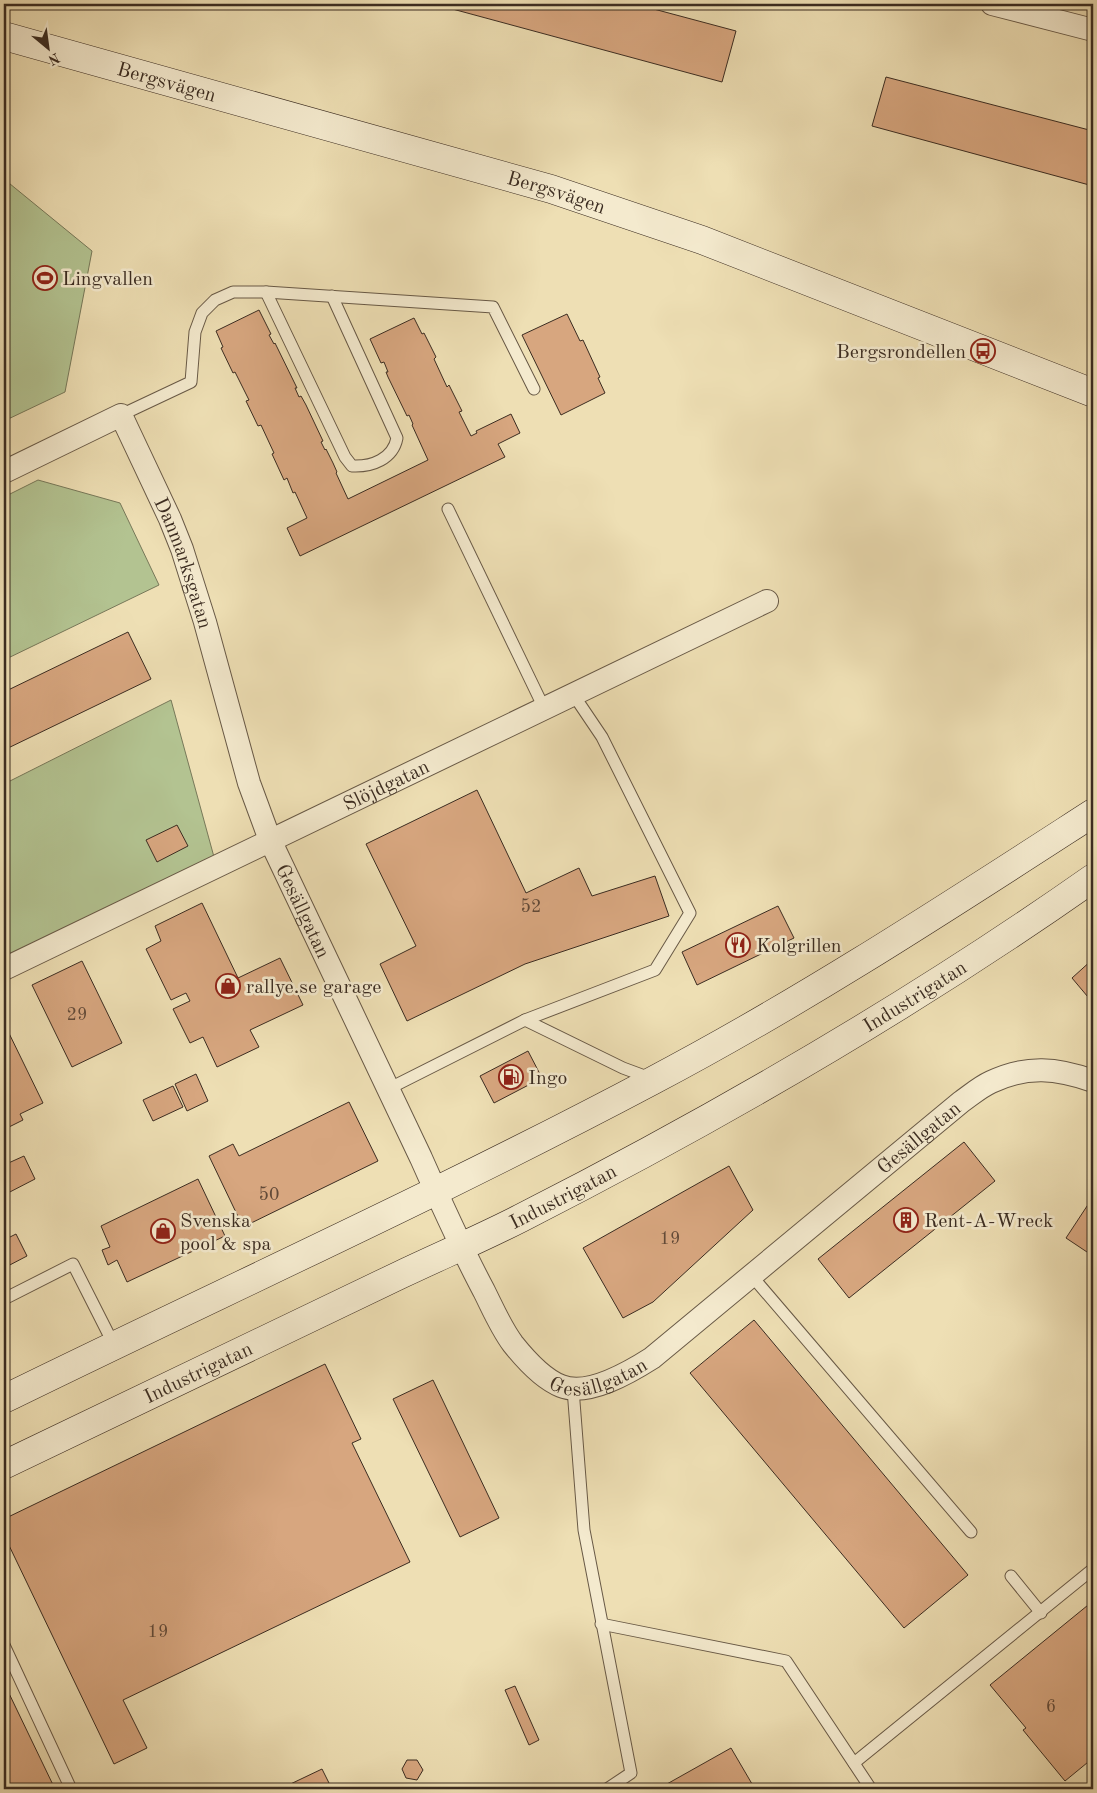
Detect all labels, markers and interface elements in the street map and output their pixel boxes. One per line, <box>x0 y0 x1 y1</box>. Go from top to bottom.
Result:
north arrow <box>22 22 72 72</box>
text: N <box>45 50 62 67</box>
street label: Bergsvägen <box>114 60 218 107</box>
street label: Bergsvägen <box>504 169 608 219</box>
sports icon: Lingvallen <box>32 265 58 291</box>
place label: Lingvallen <box>62 270 153 290</box>
bus stop icon: Bergsrondellen <box>970 338 996 364</box>
place label: Bergsrondellen <box>836 343 966 363</box>
street label: Danmarksgatan <box>149 495 214 631</box>
street label: Slöjdgatan <box>341 757 433 816</box>
street label: Gesällgatan <box>271 862 333 962</box>
house number: 52 <box>521 898 541 916</box>
restaurant icon: Kolgrillen <box>725 932 751 958</box>
place label: Kolgrillen <box>756 937 842 957</box>
street label: Industrigatan <box>861 958 971 1037</box>
shop icon: rallye.se garage <box>215 973 241 999</box>
place label: rallye.se garage <box>246 978 382 998</box>
house number: 29 <box>67 1006 87 1024</box>
fuel station icon: Ingo <box>498 1064 524 1090</box>
place label: Ingo <box>528 1069 567 1089</box>
street label: Gesällgatan <box>874 1099 965 1179</box>
street label: Industrigatan <box>507 1162 621 1234</box>
house number: 50 <box>259 1186 279 1204</box>
building icon: Rent-A-Wreck <box>893 1207 919 1233</box>
place label: Svenska pool & spa <box>180 1212 272 1255</box>
place label: Rent-A-Wreck <box>924 1212 1053 1232</box>
shop icon: Svenska pool & spa <box>150 1218 176 1244</box>
house number: 19 <box>660 1230 680 1248</box>
street label: Industrigatan <box>141 1339 256 1408</box>
street label: Gesällgatan <box>545 1355 651 1401</box>
house number: 19 <box>148 1623 168 1641</box>
house number: 6 <box>1046 1698 1056 1716</box>

